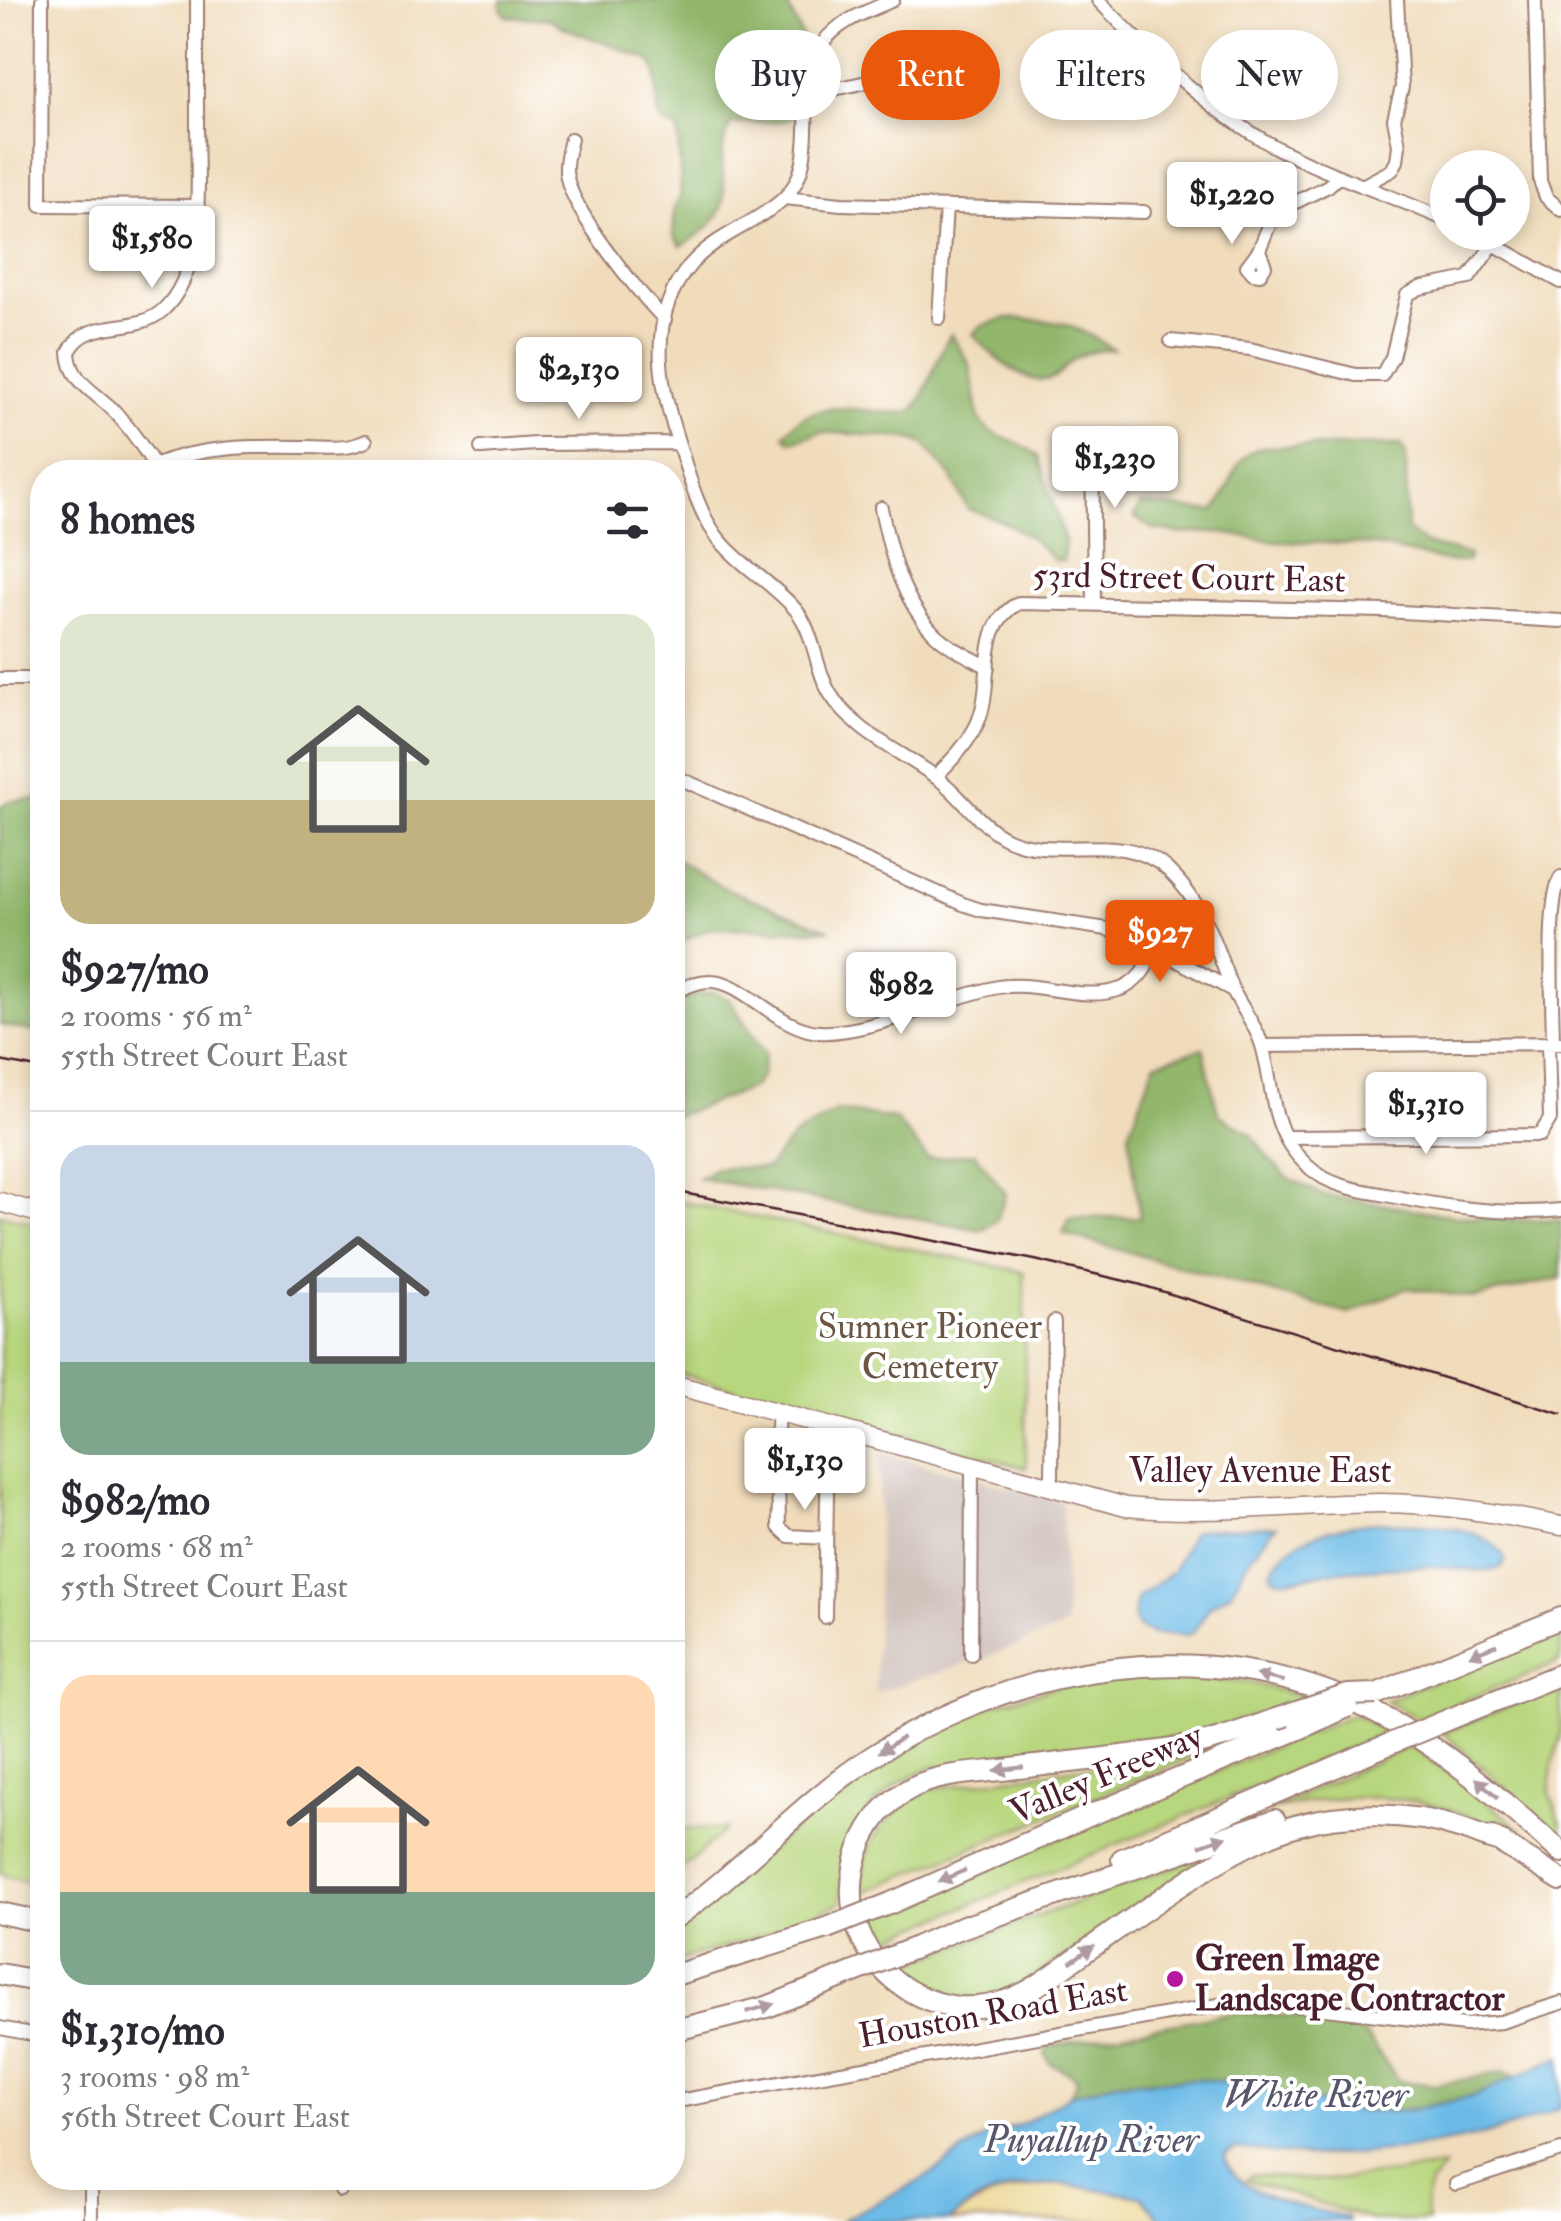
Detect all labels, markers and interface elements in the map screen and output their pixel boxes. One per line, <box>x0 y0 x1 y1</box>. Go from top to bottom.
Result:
chip: Buy <box>715 30 841 120</box>
chip: Rent <box>861 30 1000 120</box>
chip: Filters <box>1020 30 1181 120</box>
chip: New <box>1201 30 1338 120</box>
map controls <box>1430 150 1530 250</box>
button: locate <box>1430 150 1530 250</box>
pin: $1,220 <box>1151 162 1313 247</box>
text: $1,220 <box>1189 174 1275 214</box>
pin: $1,580 <box>71 206 233 291</box>
text: $1,580 <box>111 218 193 258</box>
pin: $2,130 <box>498 337 660 422</box>
text: $2,130 <box>538 349 620 389</box>
pin: $1,230 <box>1034 426 1196 511</box>
text: $1,230 <box>1074 438 1156 478</box>
icon: filters <box>600 493 655 548</box>
text: 8 homes <box>60 494 195 546</box>
street label: 53rd Street Court East <box>1032 553 1346 603</box>
icon: home <box>268 679 448 859</box>
pin: $927 <box>1101 900 1219 985</box>
text: $927 <box>1127 912 1193 952</box>
text: $927/mo <box>60 944 209 996</box>
pin: $982 <box>842 952 960 1037</box>
text: $982 <box>868 964 934 1004</box>
text: 2 rooms · 56 m² <box>60 996 252 1036</box>
text: 55th Street Court East <box>60 1036 348 1076</box>
pin: $1,310 <box>1345 1072 1507 1157</box>
text: $1,310 <box>1387 1084 1465 1124</box>
icon: home <box>268 1210 448 1390</box>
park label: Sumner Pioneer Cemetery <box>818 1305 1042 1389</box>
pin: $1,130 <box>724 1428 886 1513</box>
text: $1,130 <box>766 1440 844 1480</box>
street label: Valley Avenue East <box>1128 1449 1392 1493</box>
text: $982/mo <box>60 1475 210 1527</box>
text: 2 rooms · 68 m² <box>60 1527 253 1567</box>
text: 55th Street Court East <box>60 1567 348 1607</box>
one-way arrow <box>1468 1642 1498 1658</box>
one-way arrow <box>1254 1670 1285 1685</box>
street label: Valley Freeway <box>1003 1713 1210 1834</box>
one-way arrow <box>877 1736 905 1753</box>
icon: home <box>268 1740 448 1920</box>
one-way arrow <box>992 1761 1024 1777</box>
one-way arrow <box>1475 1777 1500 1799</box>
one-way arrow <box>1198 1833 1228 1848</box>
one-way arrow <box>937 1868 967 1884</box>
place label: Green Image Landscape Contractor <box>1195 1937 1505 2021</box>
one-way arrow <box>1068 1945 1095 1964</box>
street label: Houston Road East <box>855 1968 1131 2058</box>
marker: Green Image Landscape Contractor <box>1164 1968 1186 1990</box>
one-way arrow <box>745 2000 776 2015</box>
text: $1,310/mo <box>60 2005 225 2057</box>
text: 3 rooms · 98 m² <box>60 2057 249 2097</box>
water label: White River <box>1224 2071 1410 2119</box>
text: 56th Street Court East <box>60 2097 350 2137</box>
water label: Puyallup River <box>982 2116 1201 2164</box>

